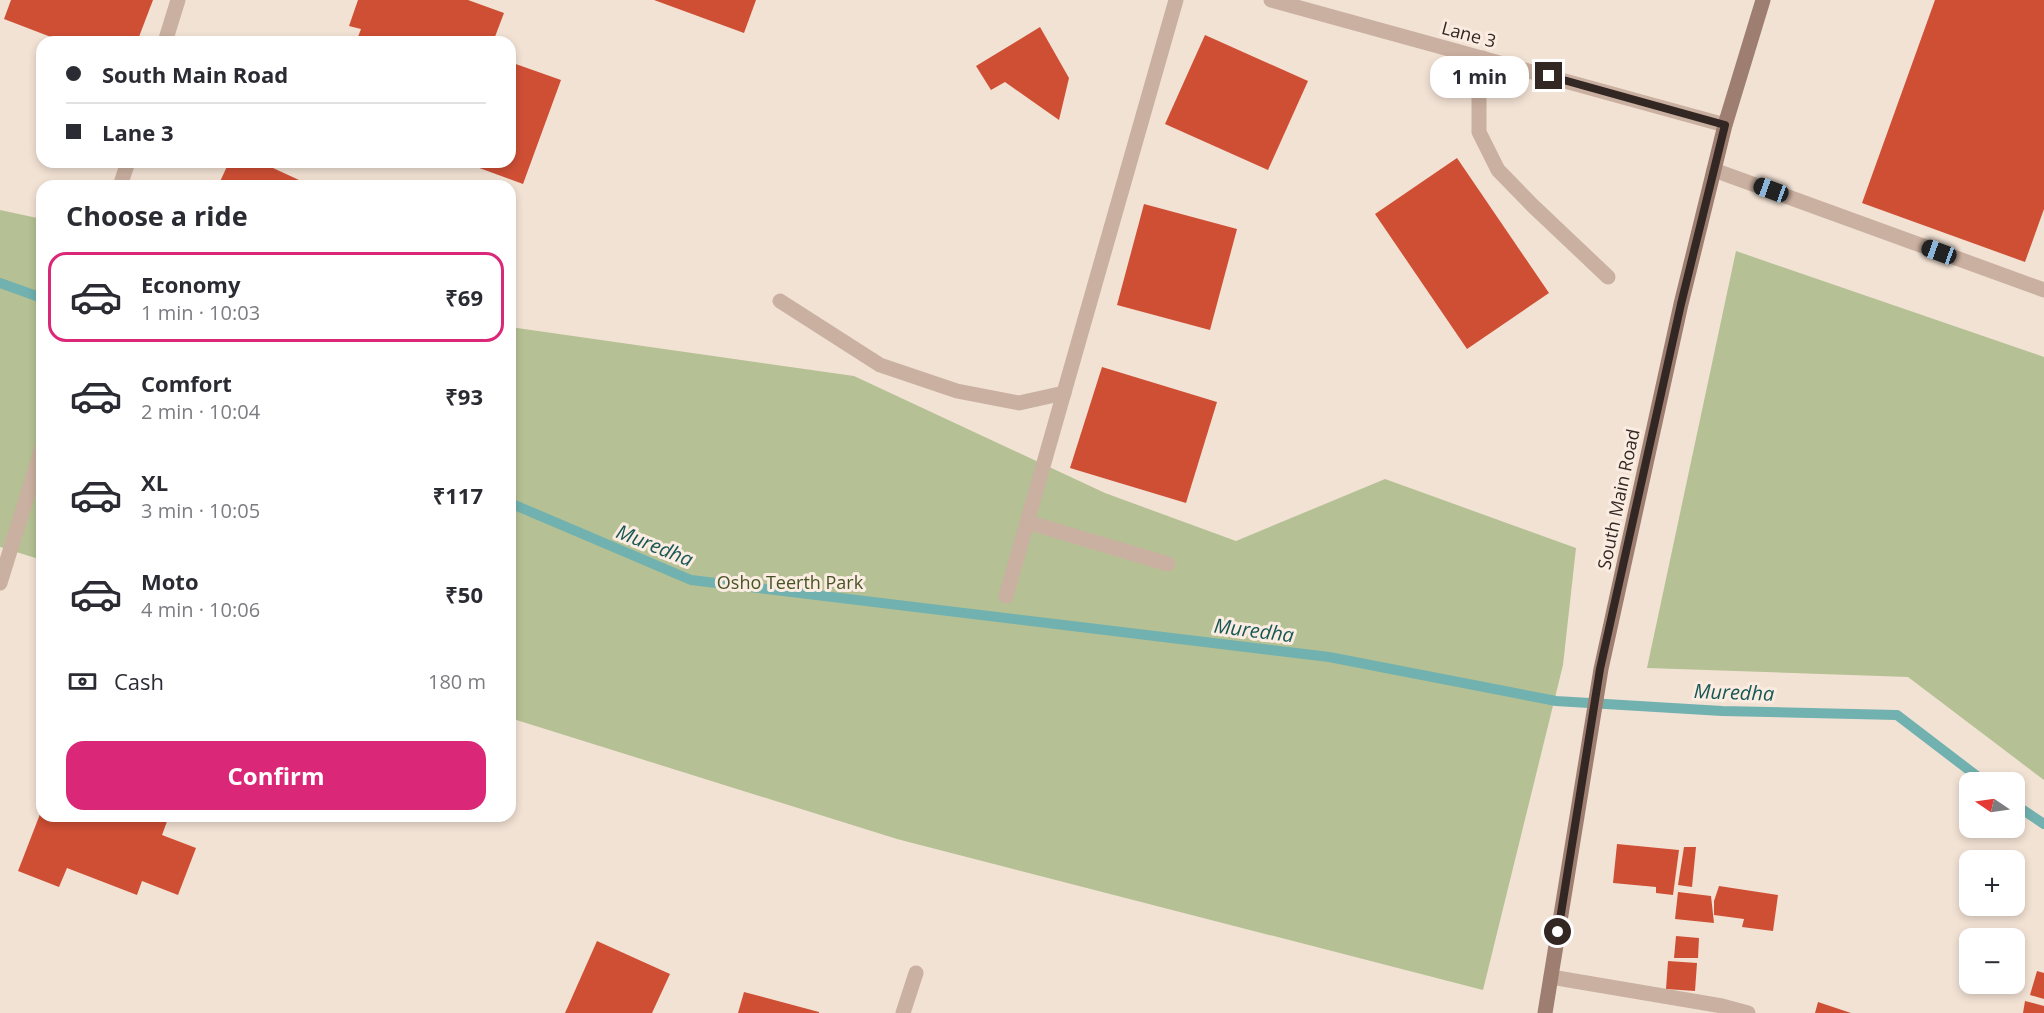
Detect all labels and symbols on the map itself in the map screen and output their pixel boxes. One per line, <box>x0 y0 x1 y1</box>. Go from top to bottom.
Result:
street label: Lane 3 <box>1439 15 1499 53</box>
callout: 1 min <box>1429 55 1528 97</box>
route end <box>1535 62 1562 89</box>
car <box>1751 175 1791 205</box>
car <box>1919 237 1959 267</box>
street label: South Main Road <box>1591 426 1645 572</box>
water label: Muredha <box>613 517 697 573</box>
park label: Osho Teerth Park <box>717 570 864 594</box>
water label: Muredha <box>1212 612 1296 648</box>
water label: Muredha <box>1693 677 1775 707</box>
north arrow <box>1959 772 2025 838</box>
route start <box>1544 918 1571 945</box>

